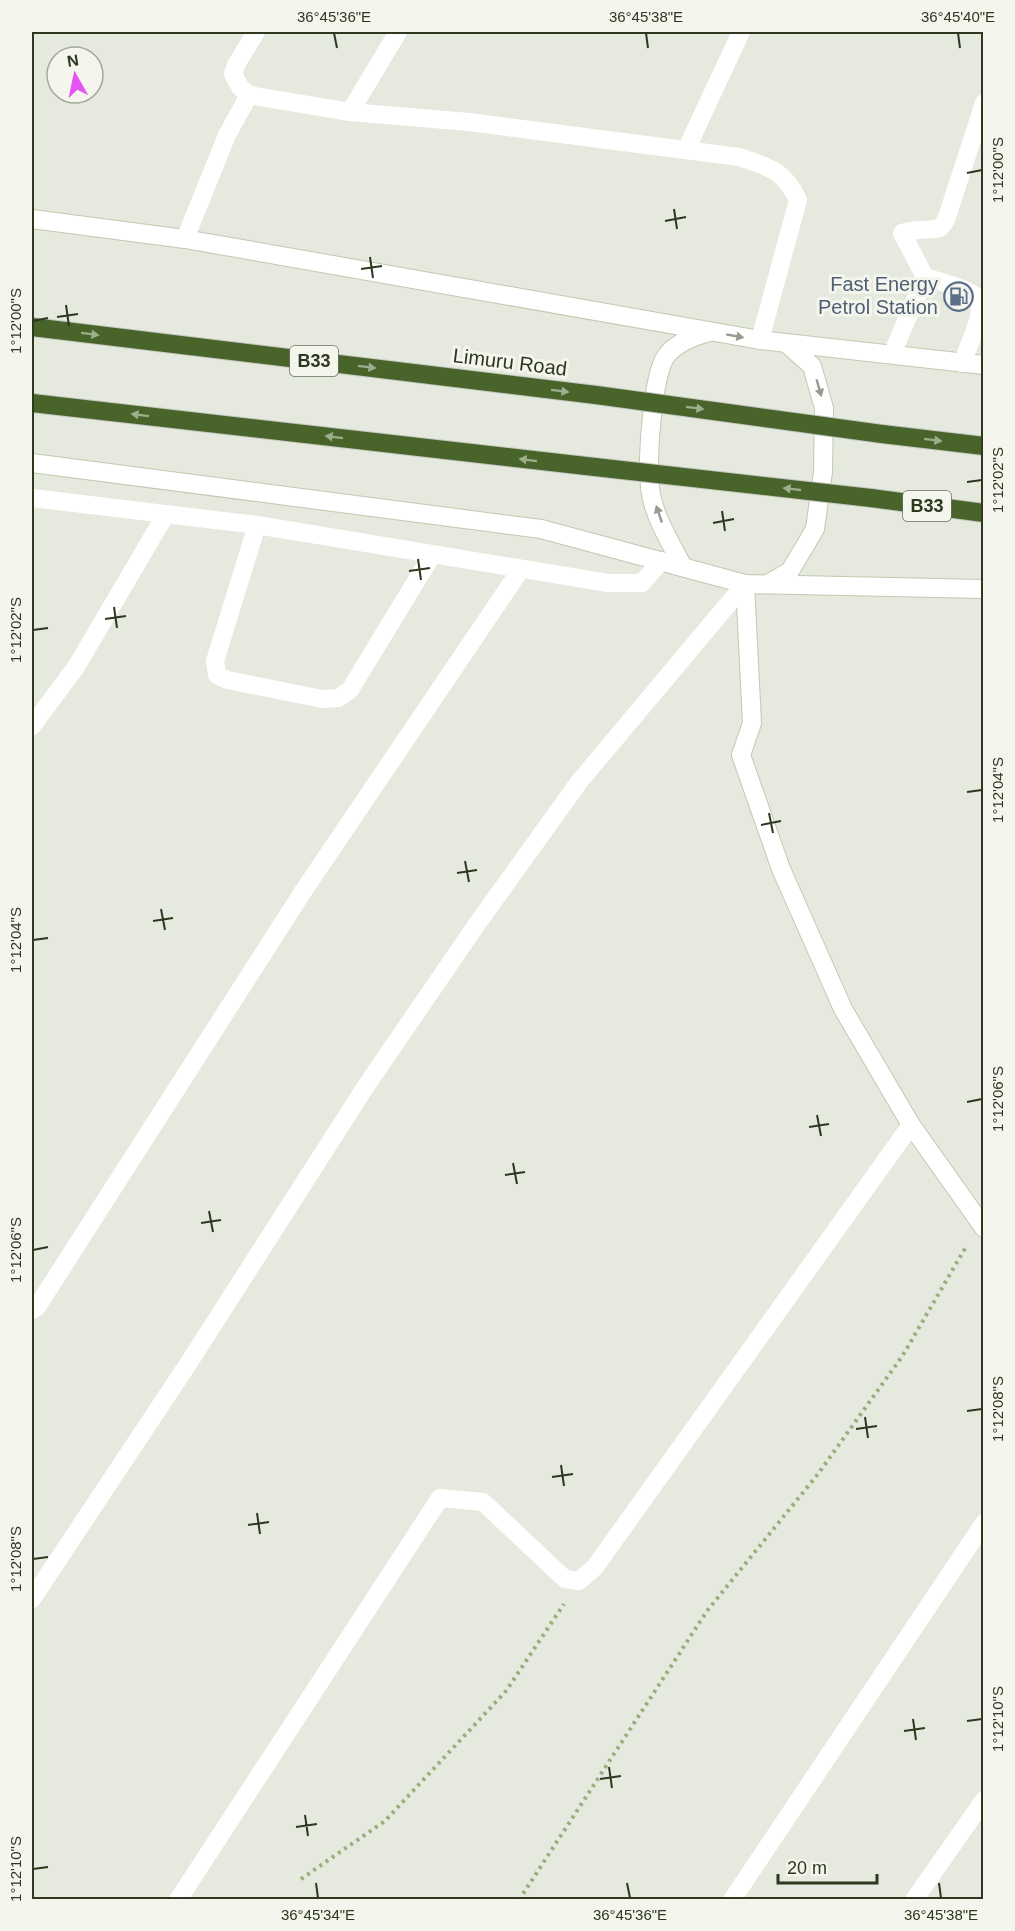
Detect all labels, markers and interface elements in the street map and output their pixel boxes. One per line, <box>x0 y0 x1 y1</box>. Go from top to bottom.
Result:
text: 36°45'36"E <box>297 8 371 25</box>
text: 36°45'38"E <box>609 8 683 25</box>
text: 36°45'40"E <box>921 8 995 25</box>
north arrow <box>45 45 105 105</box>
text: N <box>66 51 80 70</box>
text: 1°12'00"S <box>989 137 1006 203</box>
place label: Fast Energy Petrol Station <box>818 273 938 318</box>
fuel station icon: Fast Energy Petrol Station <box>943 280 975 312</box>
text: 1°12'00"S <box>7 288 24 354</box>
one-way arrow <box>80 329 99 338</box>
one-way arrow <box>726 332 745 341</box>
street label: Limuru Road <box>452 344 568 380</box>
road number: B33 <box>290 346 338 376</box>
one-way arrow <box>357 362 376 372</box>
one-way arrow <box>815 379 824 397</box>
one-way arrow <box>551 386 570 395</box>
one-way arrow <box>686 403 705 413</box>
one-way arrow <box>131 411 150 420</box>
one-way arrow <box>324 433 343 442</box>
one-way arrow <box>923 435 942 445</box>
text: 1°12'02"S <box>989 447 1006 513</box>
one-way arrow <box>518 455 537 464</box>
one-way arrow <box>782 484 801 494</box>
road number: B33 <box>903 491 951 521</box>
one-way arrow <box>653 505 663 523</box>
text: 1°12'02"S <box>7 597 24 663</box>
text: 1°12'04"S <box>989 757 1006 823</box>
text: 1°12'04"S <box>7 907 24 973</box>
text: 1°12'06"S <box>989 1066 1006 1132</box>
text: 1°12'06"S <box>7 1217 24 1283</box>
text: 1°12'08"S <box>989 1376 1006 1442</box>
text: 1°12'08"S <box>7 1526 24 1592</box>
text: 1°12'10"S <box>989 1686 1006 1752</box>
text: 1°12'10"S <box>7 1836 24 1902</box>
scale bar <box>778 1847 877 1885</box>
text: 20 m <box>787 1858 827 1878</box>
text: 36°45'34"E <box>281 1906 355 1923</box>
text: 36°45'36"E <box>593 1906 667 1923</box>
text: 36°45'38"E <box>904 1906 978 1923</box>

